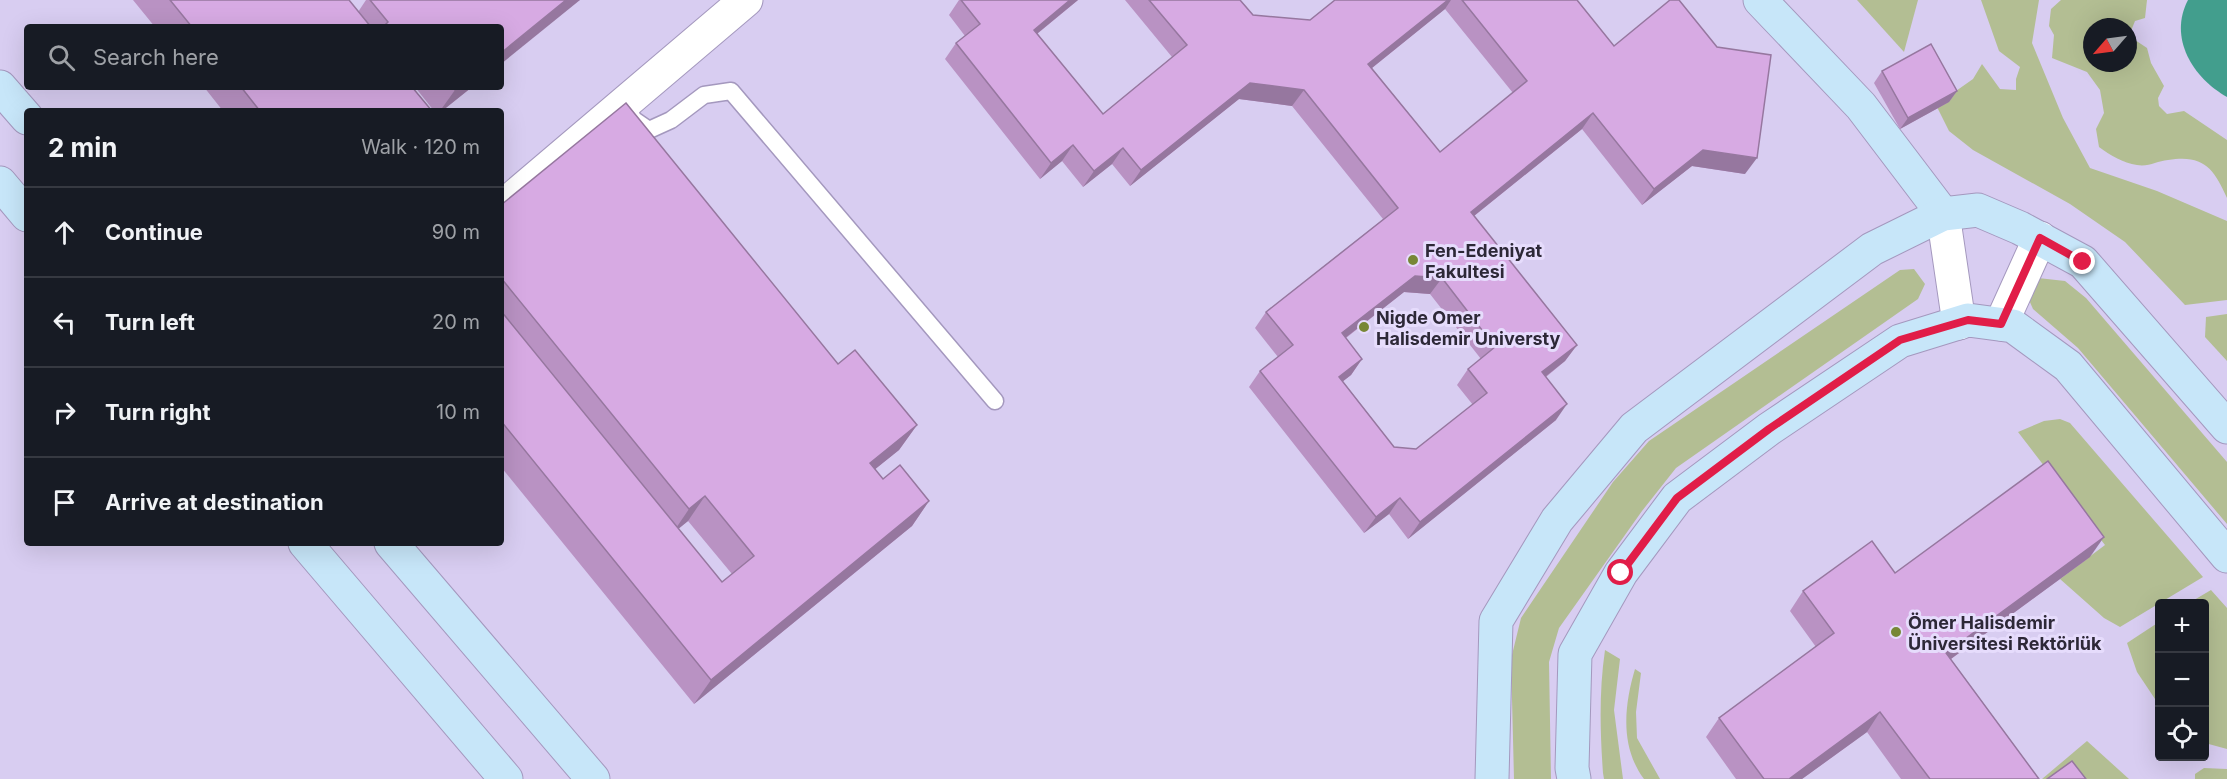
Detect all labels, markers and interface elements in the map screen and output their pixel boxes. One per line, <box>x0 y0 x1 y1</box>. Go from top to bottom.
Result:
north arrow <box>2083 18 2137 72</box>
search box <box>24 24 504 90</box>
icon: search <box>45 41 78 74</box>
text: Search here <box>93 44 219 70</box>
text: 2 min <box>48 132 118 163</box>
text: Walk · 120 m <box>361 135 480 159</box>
icon: ahead <box>48 216 81 249</box>
text: Continue <box>105 219 203 245</box>
text: 90 m <box>432 220 480 244</box>
place label: Fen-Edeniyat Fakultesi <box>1425 240 1543 282</box>
route end <box>2069 248 2095 274</box>
marker: Fen-Edeniyat Fakultesi <box>1406 253 1420 267</box>
icon: left <box>48 306 81 339</box>
place label: Nigde Omer Halisdemir Universty <box>1376 307 1561 349</box>
text: Turn left <box>105 309 195 335</box>
text: 20 m <box>432 310 480 334</box>
marker: Nigde Omer Halisdemir Universty <box>1357 320 1371 334</box>
icon: right <box>48 396 81 429</box>
text: Turn right <box>105 399 211 425</box>
text: 10 m <box>436 400 480 424</box>
icon: arrive <box>48 486 81 519</box>
text: Arrive at destination <box>105 489 324 515</box>
route start <box>1607 559 1633 585</box>
map controls <box>2155 599 2209 761</box>
button: + <box>2155 599 2209 653</box>
place label: Ömer Halisdemir Üniversitesi Rektörlük <box>1908 612 2102 654</box>
marker: Ömer Halisdemir Üniversitesi Rektörlük <box>1889 625 1903 639</box>
button: − <box>2155 653 2209 707</box>
button: locate <box>2155 707 2209 761</box>

